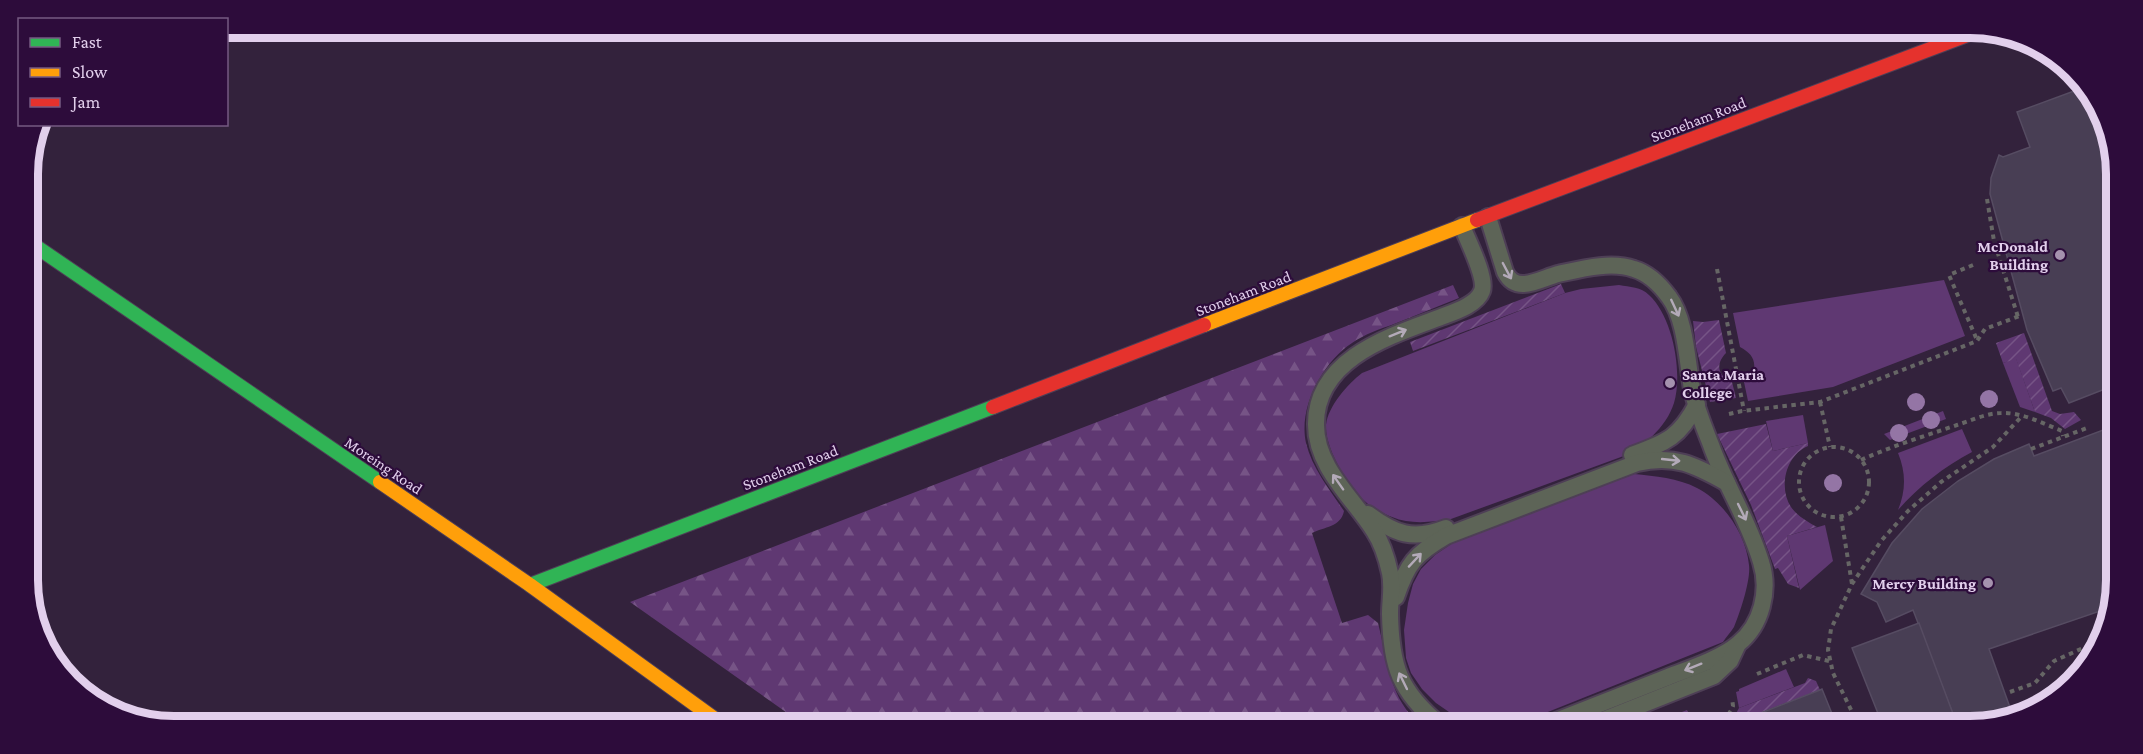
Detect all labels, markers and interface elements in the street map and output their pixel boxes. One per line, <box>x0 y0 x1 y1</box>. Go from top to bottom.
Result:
legend <box>18 18 228 126</box>
text: Fast <box>72 32 103 52</box>
text: Slow <box>72 62 108 82</box>
text: Jam <box>70 92 101 112</box>
street label: Stoneham Road <box>1648 93 1749 145</box>
place label: McDonald Building <box>1977 238 2048 273</box>
marker: McDonald Building <box>2053 248 2067 262</box>
one-way arrow <box>1502 262 1513 280</box>
street label: Stoneham Road <box>1193 267 1294 319</box>
one-way arrow <box>1670 299 1682 317</box>
one-way arrow <box>1389 327 1407 338</box>
place label: Santa Maria College <box>1682 366 1764 401</box>
marker: Santa Maria College <box>1663 376 1677 390</box>
street label: Moreing Road <box>341 433 426 499</box>
street label: Stoneham Road <box>740 441 841 493</box>
one-way arrow <box>1661 455 1681 466</box>
one-way arrow <box>1332 475 1344 491</box>
one-way arrow <box>1736 503 1748 521</box>
one-way arrow <box>1407 552 1422 567</box>
place label: Mercy Building <box>1872 575 1976 592</box>
marker: Mercy Building <box>1981 576 1995 590</box>
one-way arrow <box>1684 662 1703 673</box>
one-way arrow <box>1396 672 1408 690</box>

